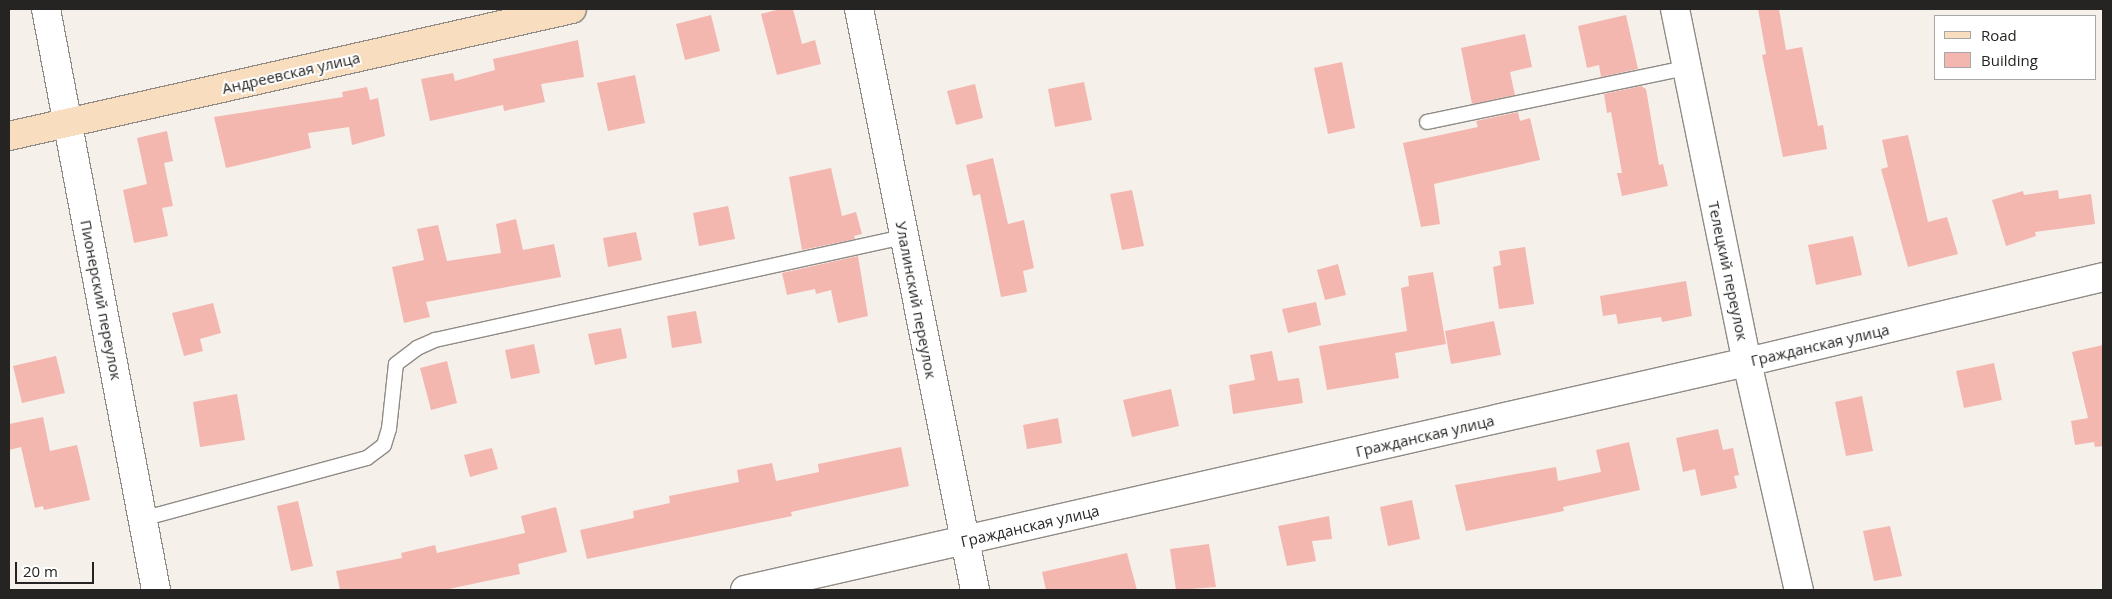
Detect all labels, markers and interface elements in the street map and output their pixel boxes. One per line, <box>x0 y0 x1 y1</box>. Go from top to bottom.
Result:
legend <box>1934 15 2097 80</box>
text: Road <box>1981 25 2017 45</box>
street label: Андреевская улица <box>220 48 362 98</box>
text: Building <box>1981 50 2038 70</box>
street label: Телецкий переулок <box>1704 200 1752 342</box>
street label: Пионерский переулок <box>77 218 125 382</box>
street label: Улалинский переулок <box>892 220 940 380</box>
street label: Гражданская улица <box>1749 320 1891 370</box>
street label: Гражданская улица <box>1354 411 1496 461</box>
street label: Гражданская улица <box>959 501 1101 551</box>
scale bar <box>18 552 96 584</box>
text: 20 m <box>23 561 58 581</box>

